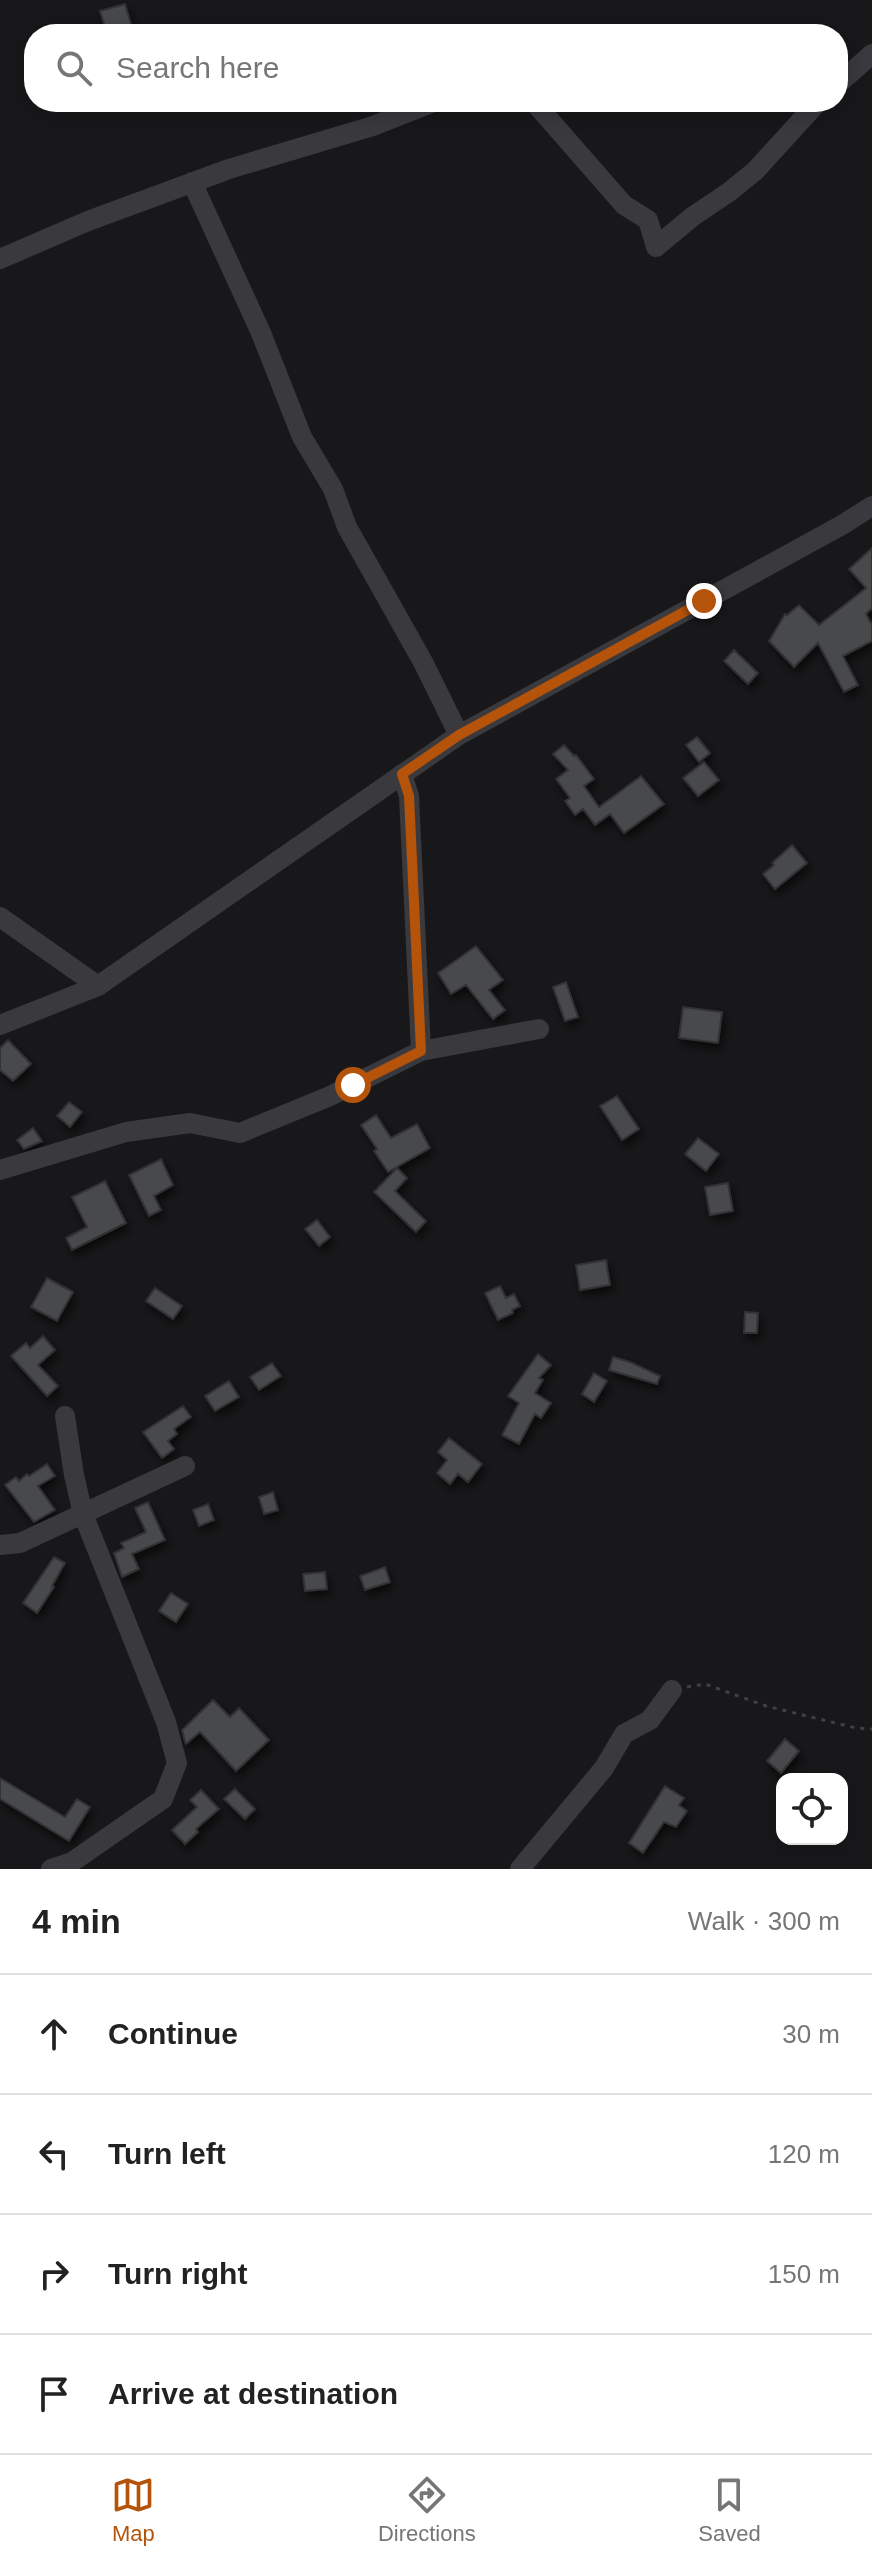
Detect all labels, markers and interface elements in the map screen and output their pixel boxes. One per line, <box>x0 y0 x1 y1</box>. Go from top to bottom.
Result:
search box <box>24 24 848 112</box>
icon: search <box>52 46 96 90</box>
text: Search here <box>116 51 279 84</box>
route end <box>686 583 722 619</box>
route start <box>335 1067 371 1103</box>
map controls <box>776 1773 848 1845</box>
button: locate <box>776 1773 848 1845</box>
text: 4 min <box>32 1902 121 1940</box>
text: Walk · 300 m <box>688 1906 840 1936</box>
icon: ahead <box>32 2012 76 2056</box>
text: Continue <box>108 2017 238 2050</box>
text: 30 m <box>782 2019 840 2049</box>
icon: left <box>32 2132 76 2176</box>
text: Turn left <box>108 2137 226 2170</box>
text: 120 m <box>768 2139 840 2169</box>
icon: right <box>32 2252 76 2296</box>
text: Turn right <box>108 2257 247 2290</box>
text: 150 m <box>768 2259 840 2289</box>
icon: arrive <box>32 2372 76 2416</box>
text: Arrive at destination <box>108 2377 398 2410</box>
tab: Map <box>111 2473 155 2547</box>
tab: Directions <box>378 2473 476 2547</box>
tab: Saved <box>698 2473 761 2547</box>

